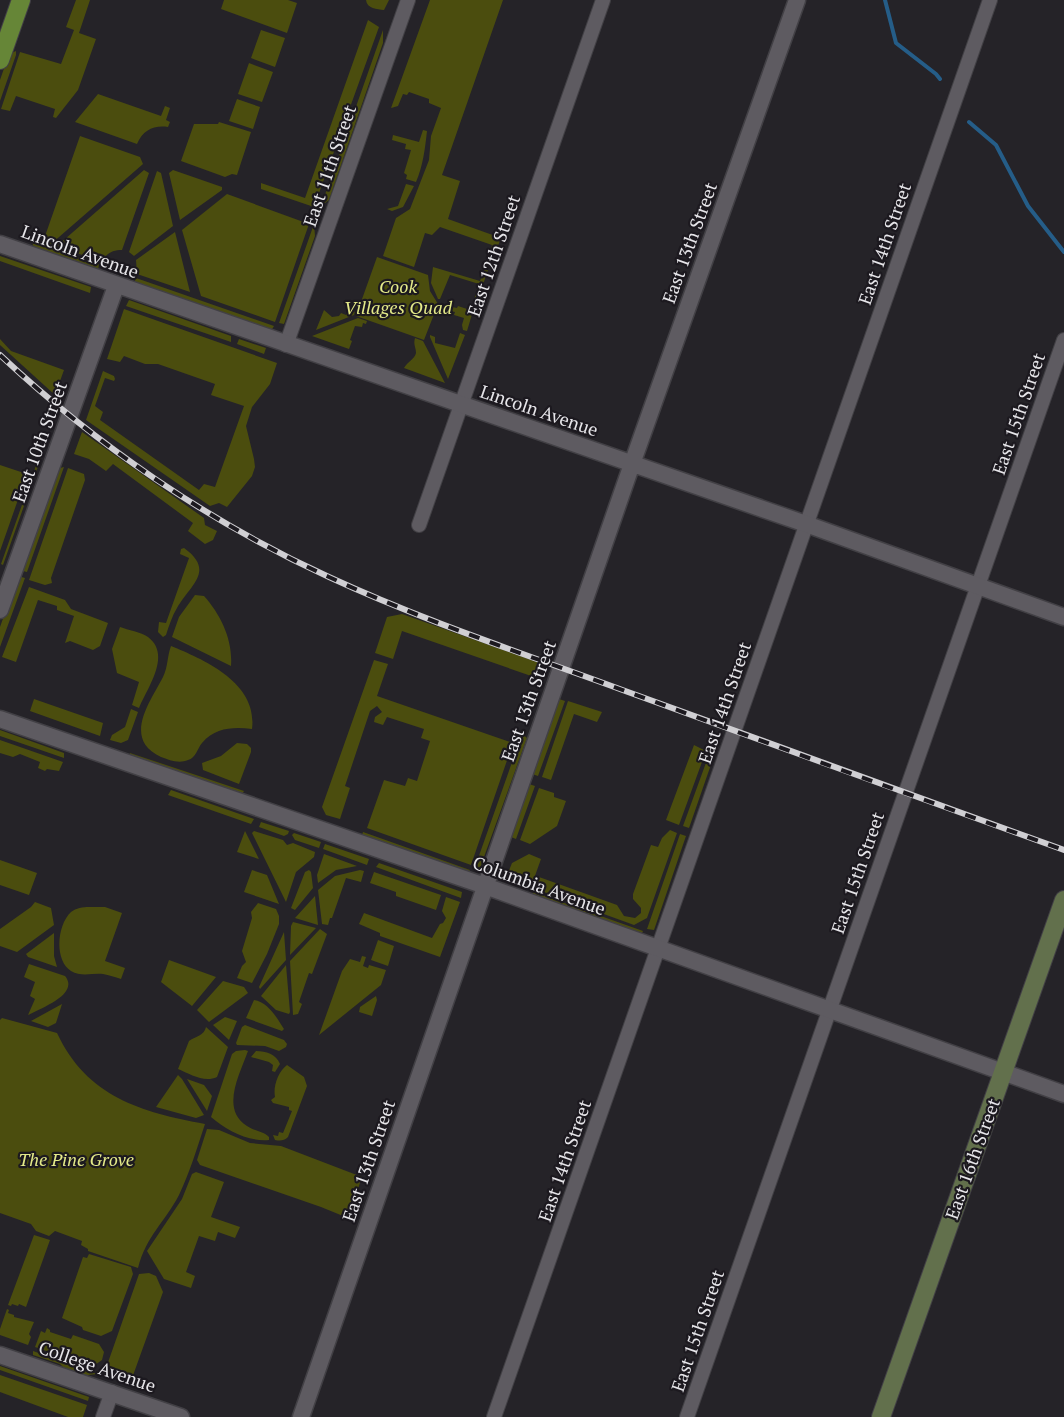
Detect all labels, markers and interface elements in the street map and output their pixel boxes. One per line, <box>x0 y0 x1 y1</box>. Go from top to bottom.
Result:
street label: East 11th Street <box>297 101 361 230</box>
street label: East 13th Street <box>656 178 722 307</box>
street label: East 14th Street <box>852 179 916 308</box>
street label: East 12th Street <box>461 191 525 320</box>
street label: Lincoln Avenue <box>18 219 142 283</box>
park label: Cook Villages Quad <box>344 274 453 319</box>
street label: East 15th Street <box>986 349 1050 478</box>
street label: East 10th Street <box>6 377 72 506</box>
street label: Lincoln Avenue <box>477 379 601 441</box>
street label: East 13th Street <box>495 636 561 765</box>
street label: East 14th Street <box>692 638 756 767</box>
street label: East 15th Street <box>825 808 889 937</box>
street label: Columbia Avenue <box>470 850 609 920</box>
street label: East 16th Street <box>939 1094 1005 1223</box>
street label: East 13th Street <box>336 1096 400 1225</box>
street label: East 14th Street <box>532 1096 596 1225</box>
park label: The Pine Grove <box>18 1147 134 1171</box>
street label: East 15th Street <box>665 1266 729 1395</box>
street label: College Avenue <box>36 1335 159 1397</box>

